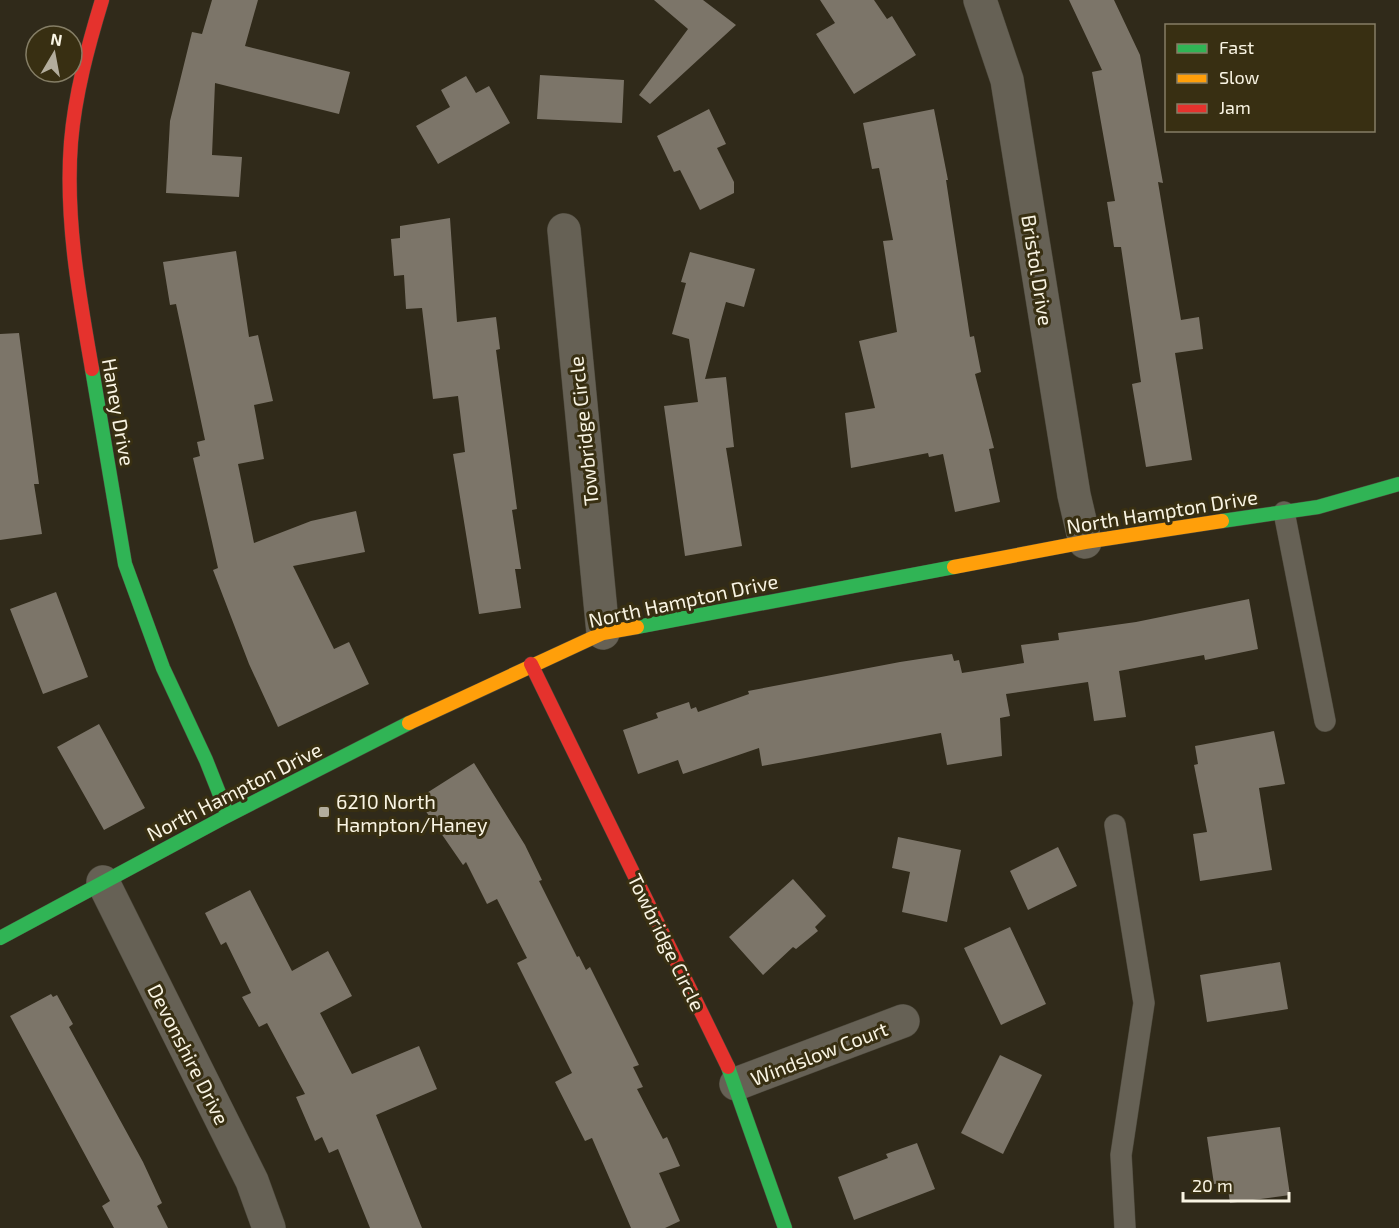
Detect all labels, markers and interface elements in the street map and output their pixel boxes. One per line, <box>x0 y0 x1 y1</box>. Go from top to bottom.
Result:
north arrow <box>24 24 84 84</box>
legend <box>1165 24 1375 132</box>
text: N <box>49 28 64 49</box>
text: Fast <box>1219 36 1254 58</box>
text: Slow <box>1219 66 1260 88</box>
text: Jam <box>1219 96 1251 118</box>
street label: Bristol Drive <box>1017 213 1059 327</box>
street label: Towbridge Circle <box>563 355 603 507</box>
street label: Haney Drive <box>98 356 140 468</box>
street label: North Hampton Drive <box>1065 484 1259 538</box>
street label: North Hampton Drive <box>586 568 780 632</box>
street label: North Hampton Drive <box>142 736 326 846</box>
place label: 6210 North Hampton/Haney <box>336 789 488 836</box>
marker: 6210 North Hampton/Haney <box>317 805 331 819</box>
street label: Towbridge Circle <box>623 869 711 1015</box>
street label: Devonshire Drive <box>143 980 235 1128</box>
street label: Windslow Court <box>747 1016 891 1090</box>
scale bar <box>1183 1165 1290 1203</box>
text: 20 m <box>1192 1174 1233 1196</box>

